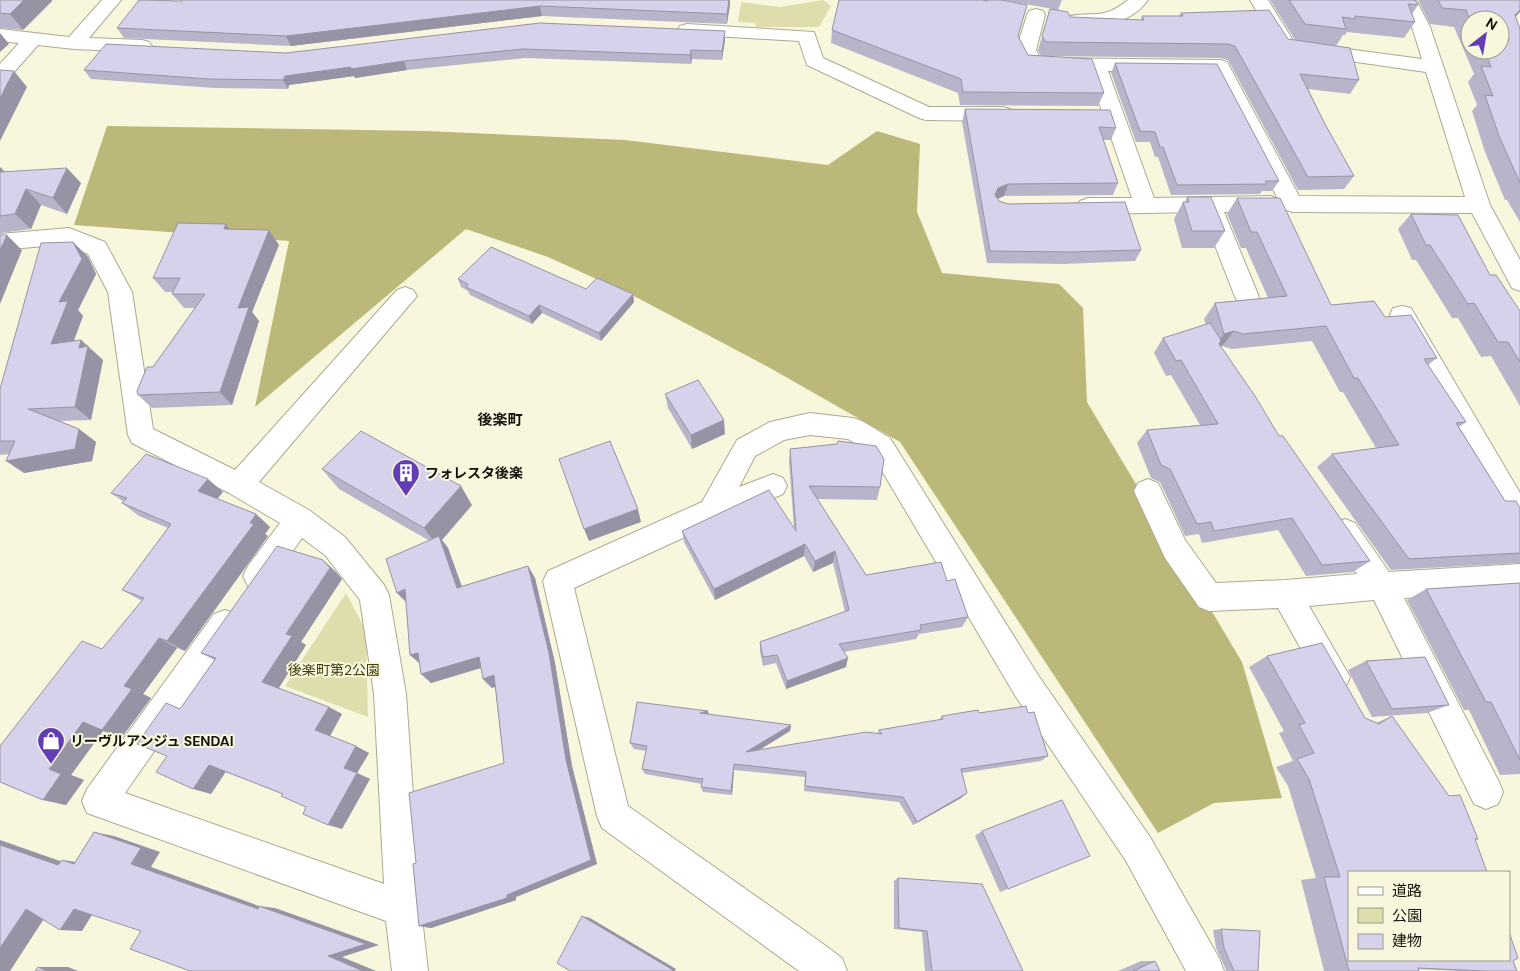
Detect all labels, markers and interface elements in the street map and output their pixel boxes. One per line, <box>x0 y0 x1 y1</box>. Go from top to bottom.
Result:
north arrow <box>1460 10 1510 60</box>
text: N <box>1483 14 1501 34</box>
district label: 後楽町 <box>477 410 523 430</box>
building icon: フォレスタ後楽 <box>391 458 421 497</box>
place label: フォレスタ後楽 <box>425 464 523 482</box>
park label: 後楽町第2公園 <box>288 661 380 679</box>
shop icon: リーヴルアンジュ SENDAI <box>36 726 66 765</box>
place label: リーヴルアンジュ SENDAI <box>70 732 234 750</box>
legend <box>1348 871 1510 961</box>
text: 道路 <box>1392 881 1422 901</box>
text: 公園 <box>1392 906 1422 926</box>
text: 建物 <box>1392 931 1422 951</box>

